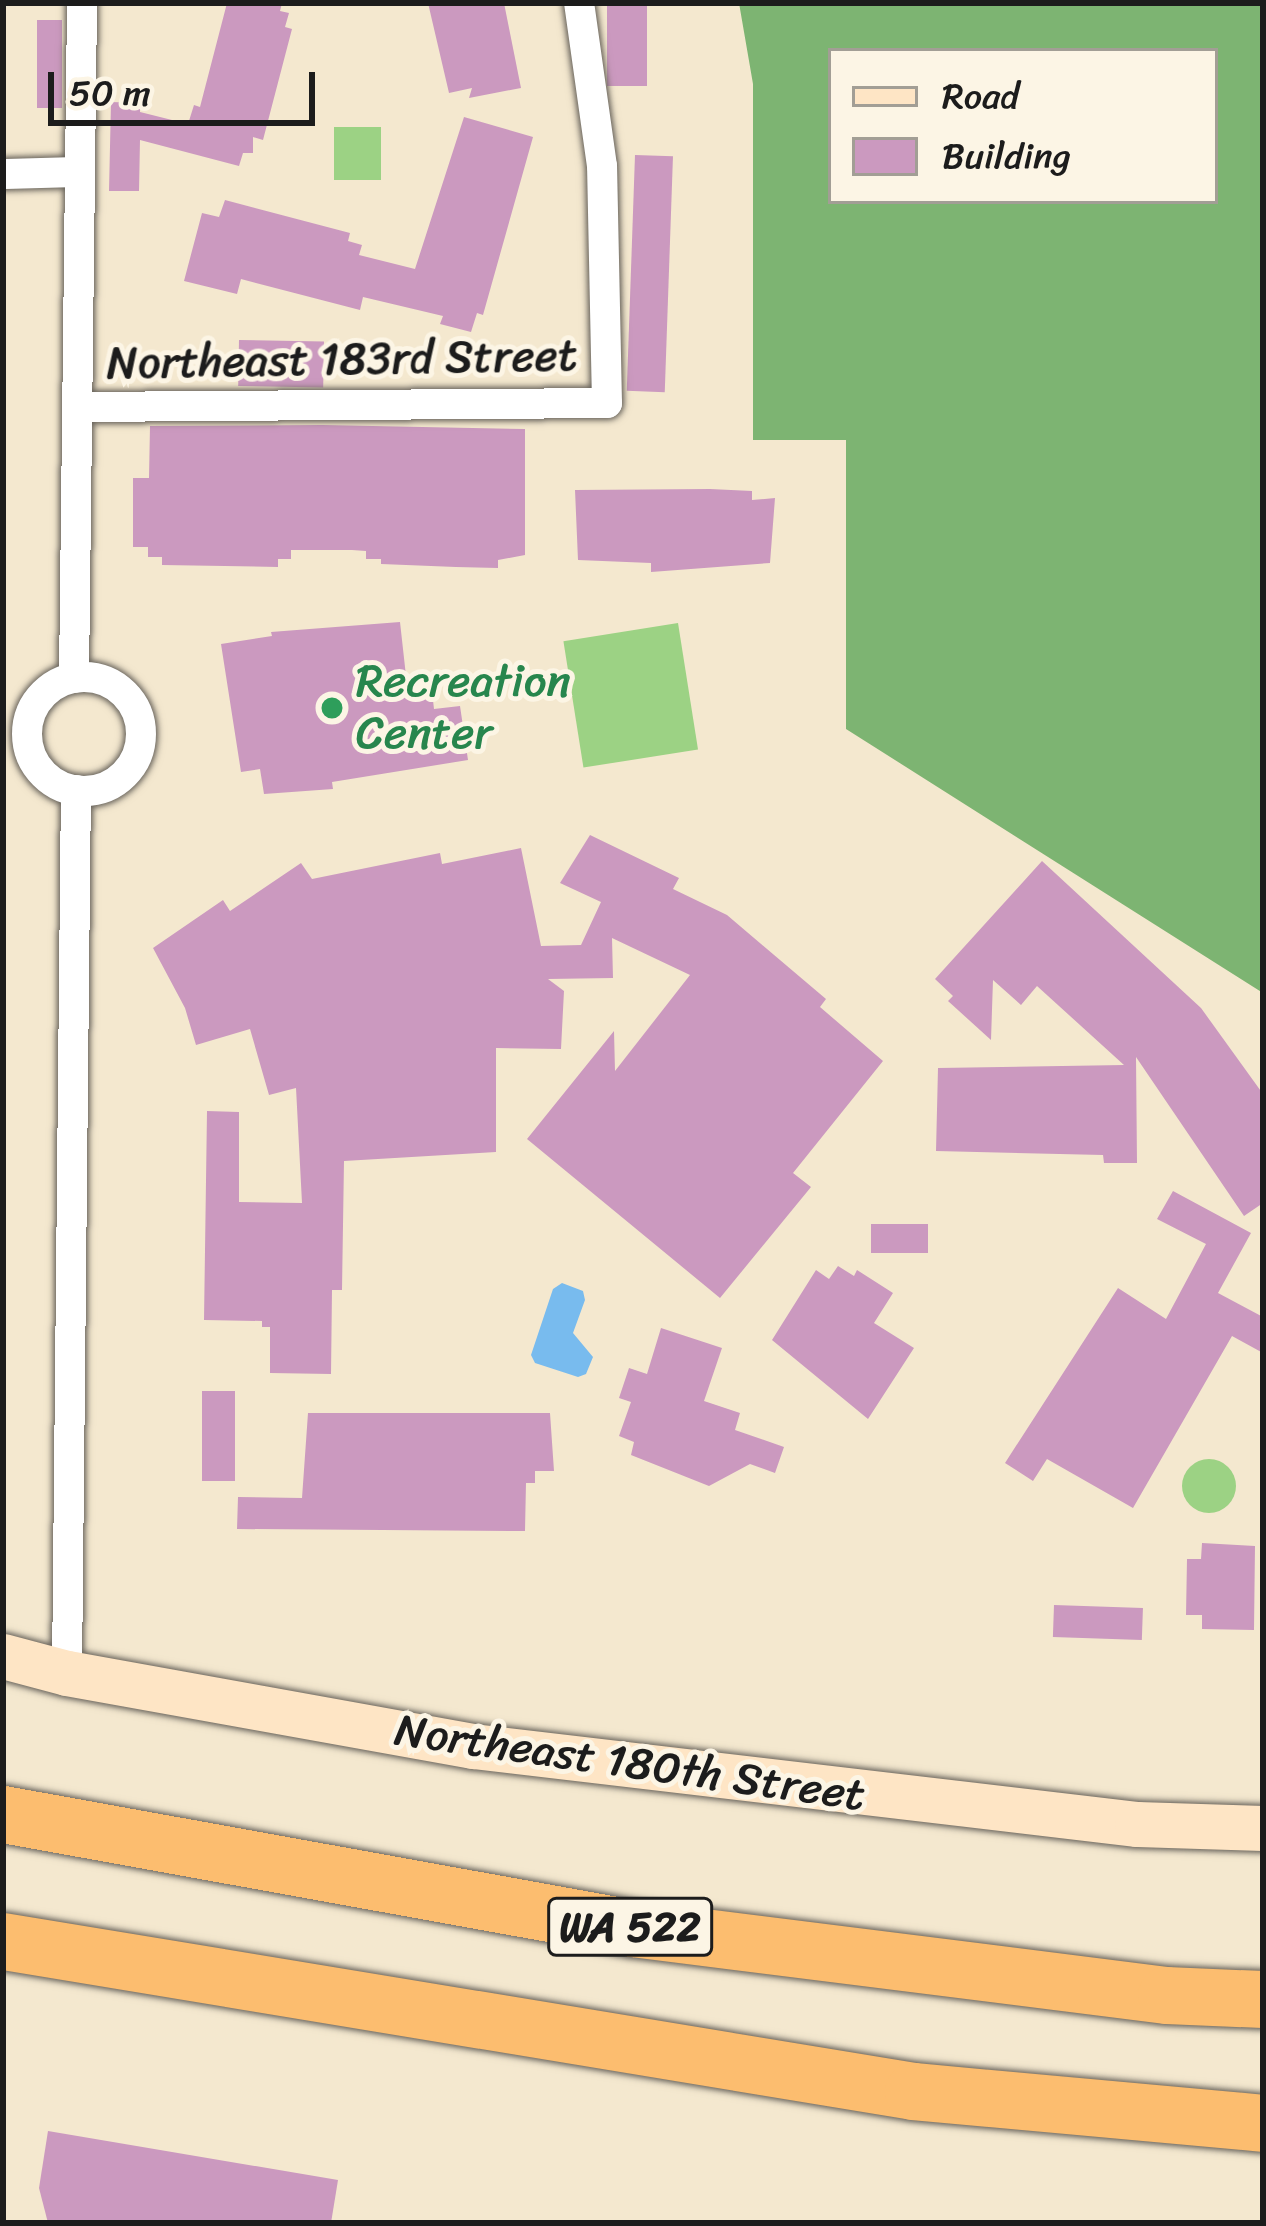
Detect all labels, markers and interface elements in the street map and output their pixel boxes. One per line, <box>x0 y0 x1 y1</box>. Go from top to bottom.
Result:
scale bar <box>54 48 321 122</box>
legend <box>828 48 1218 204</box>
text: 50 m <box>69 61 151 125</box>
text: Road <box>942 64 1019 128</box>
text: Building <box>942 124 1071 188</box>
street label: Northeast 183rd Street <box>107 329 577 391</box>
place label: Recreation Center <box>356 655 571 761</box>
marker: Recreation Center <box>319 695 345 721</box>
street label: Northeast 180th Street <box>391 1703 869 1823</box>
road number: WA 522 <box>546 1891 714 1963</box>

